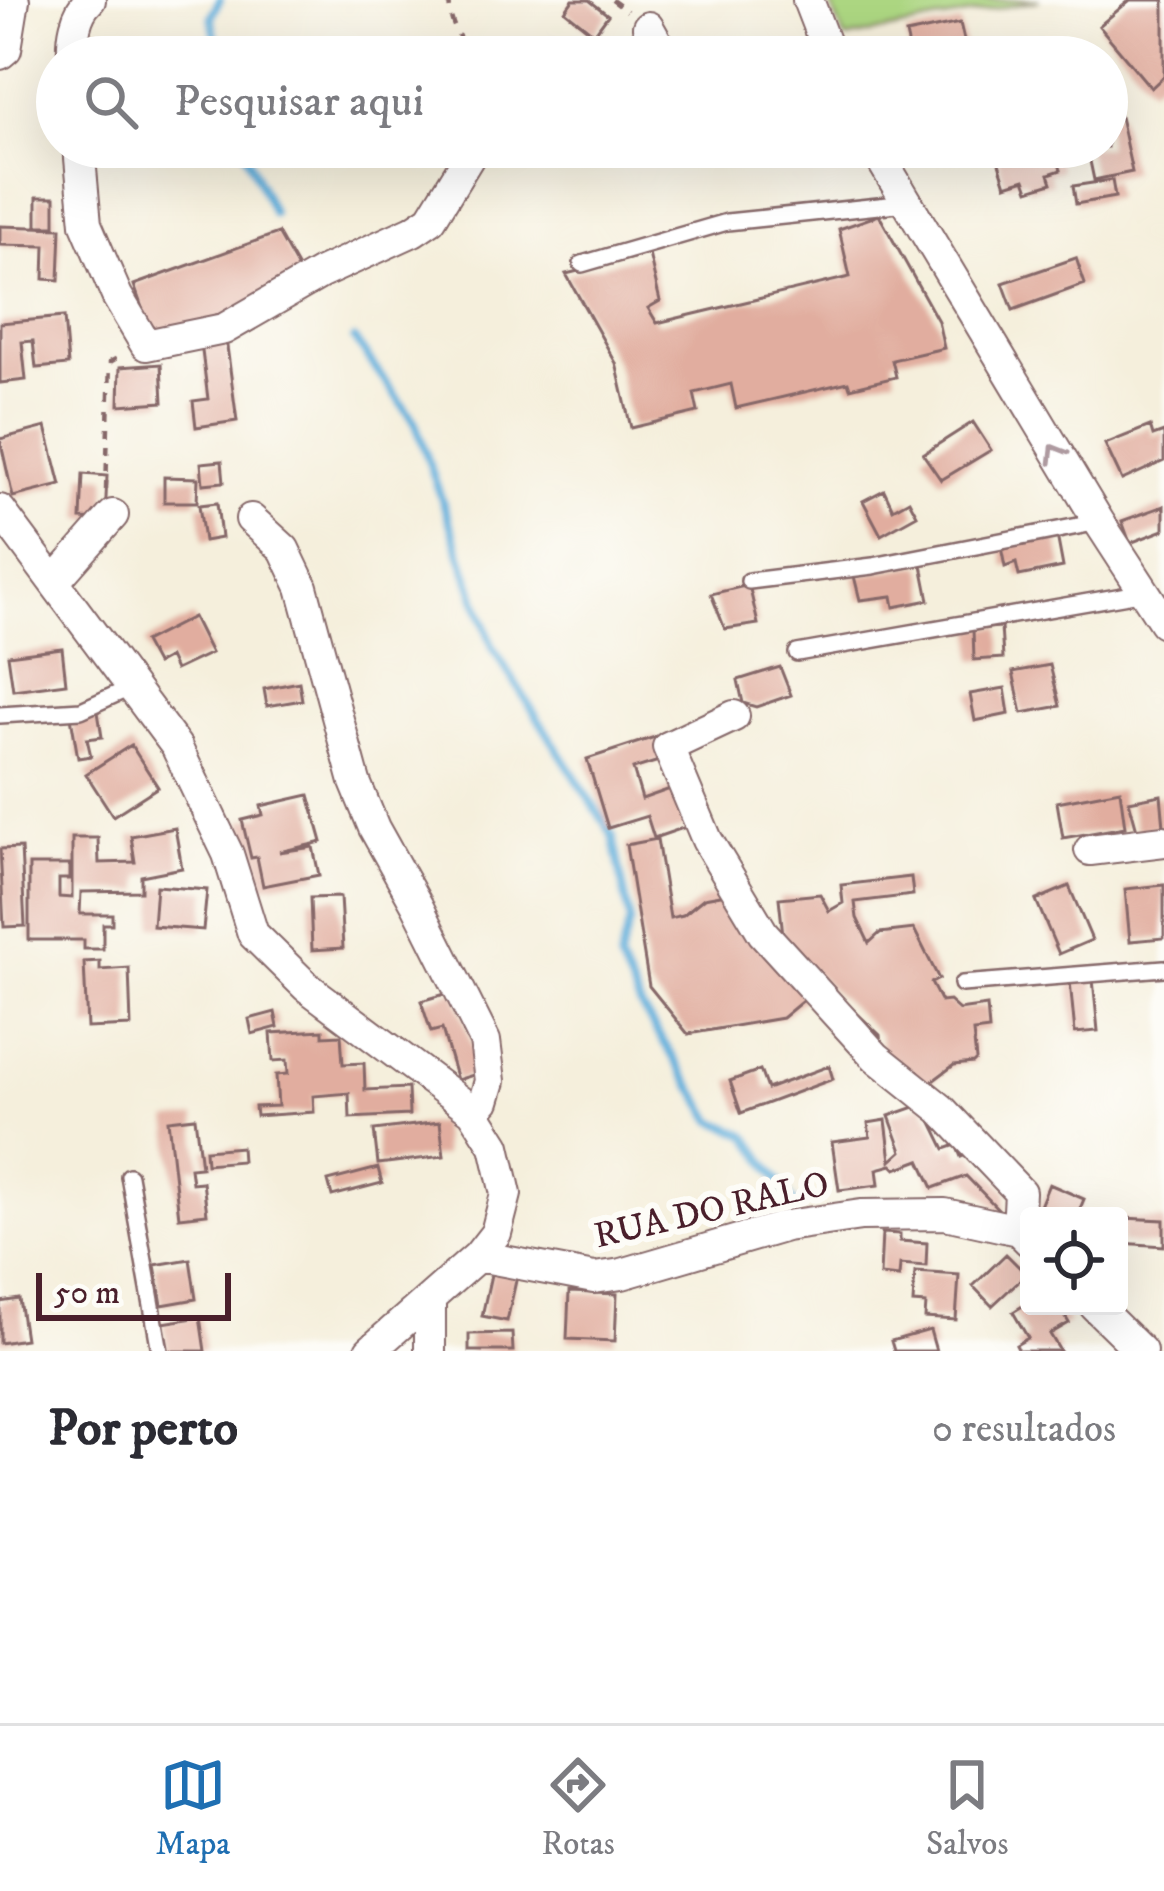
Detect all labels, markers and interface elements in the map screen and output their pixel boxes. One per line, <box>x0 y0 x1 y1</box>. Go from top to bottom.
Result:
search box <box>36 36 1128 168</box>
icon: search <box>78 69 144 135</box>
text: Pesquisar aqui <box>174 74 424 130</box>
one-way arrow <box>1048 444 1070 466</box>
street label: RUA DO RALO <box>590 1162 833 1259</box>
map controls <box>1020 1207 1128 1315</box>
button: locate <box>1020 1207 1128 1315</box>
scale bar <box>36 1267 231 1320</box>
text: 50 m <box>54 1273 120 1314</box>
text: Por perto <box>48 1397 238 1461</box>
text: 0 resultados <box>932 1405 1116 1454</box>
tab: Mapa <box>156 1752 230 1865</box>
tab: Rotas <box>541 1752 615 1865</box>
tab: Salvos <box>926 1752 1008 1865</box>

